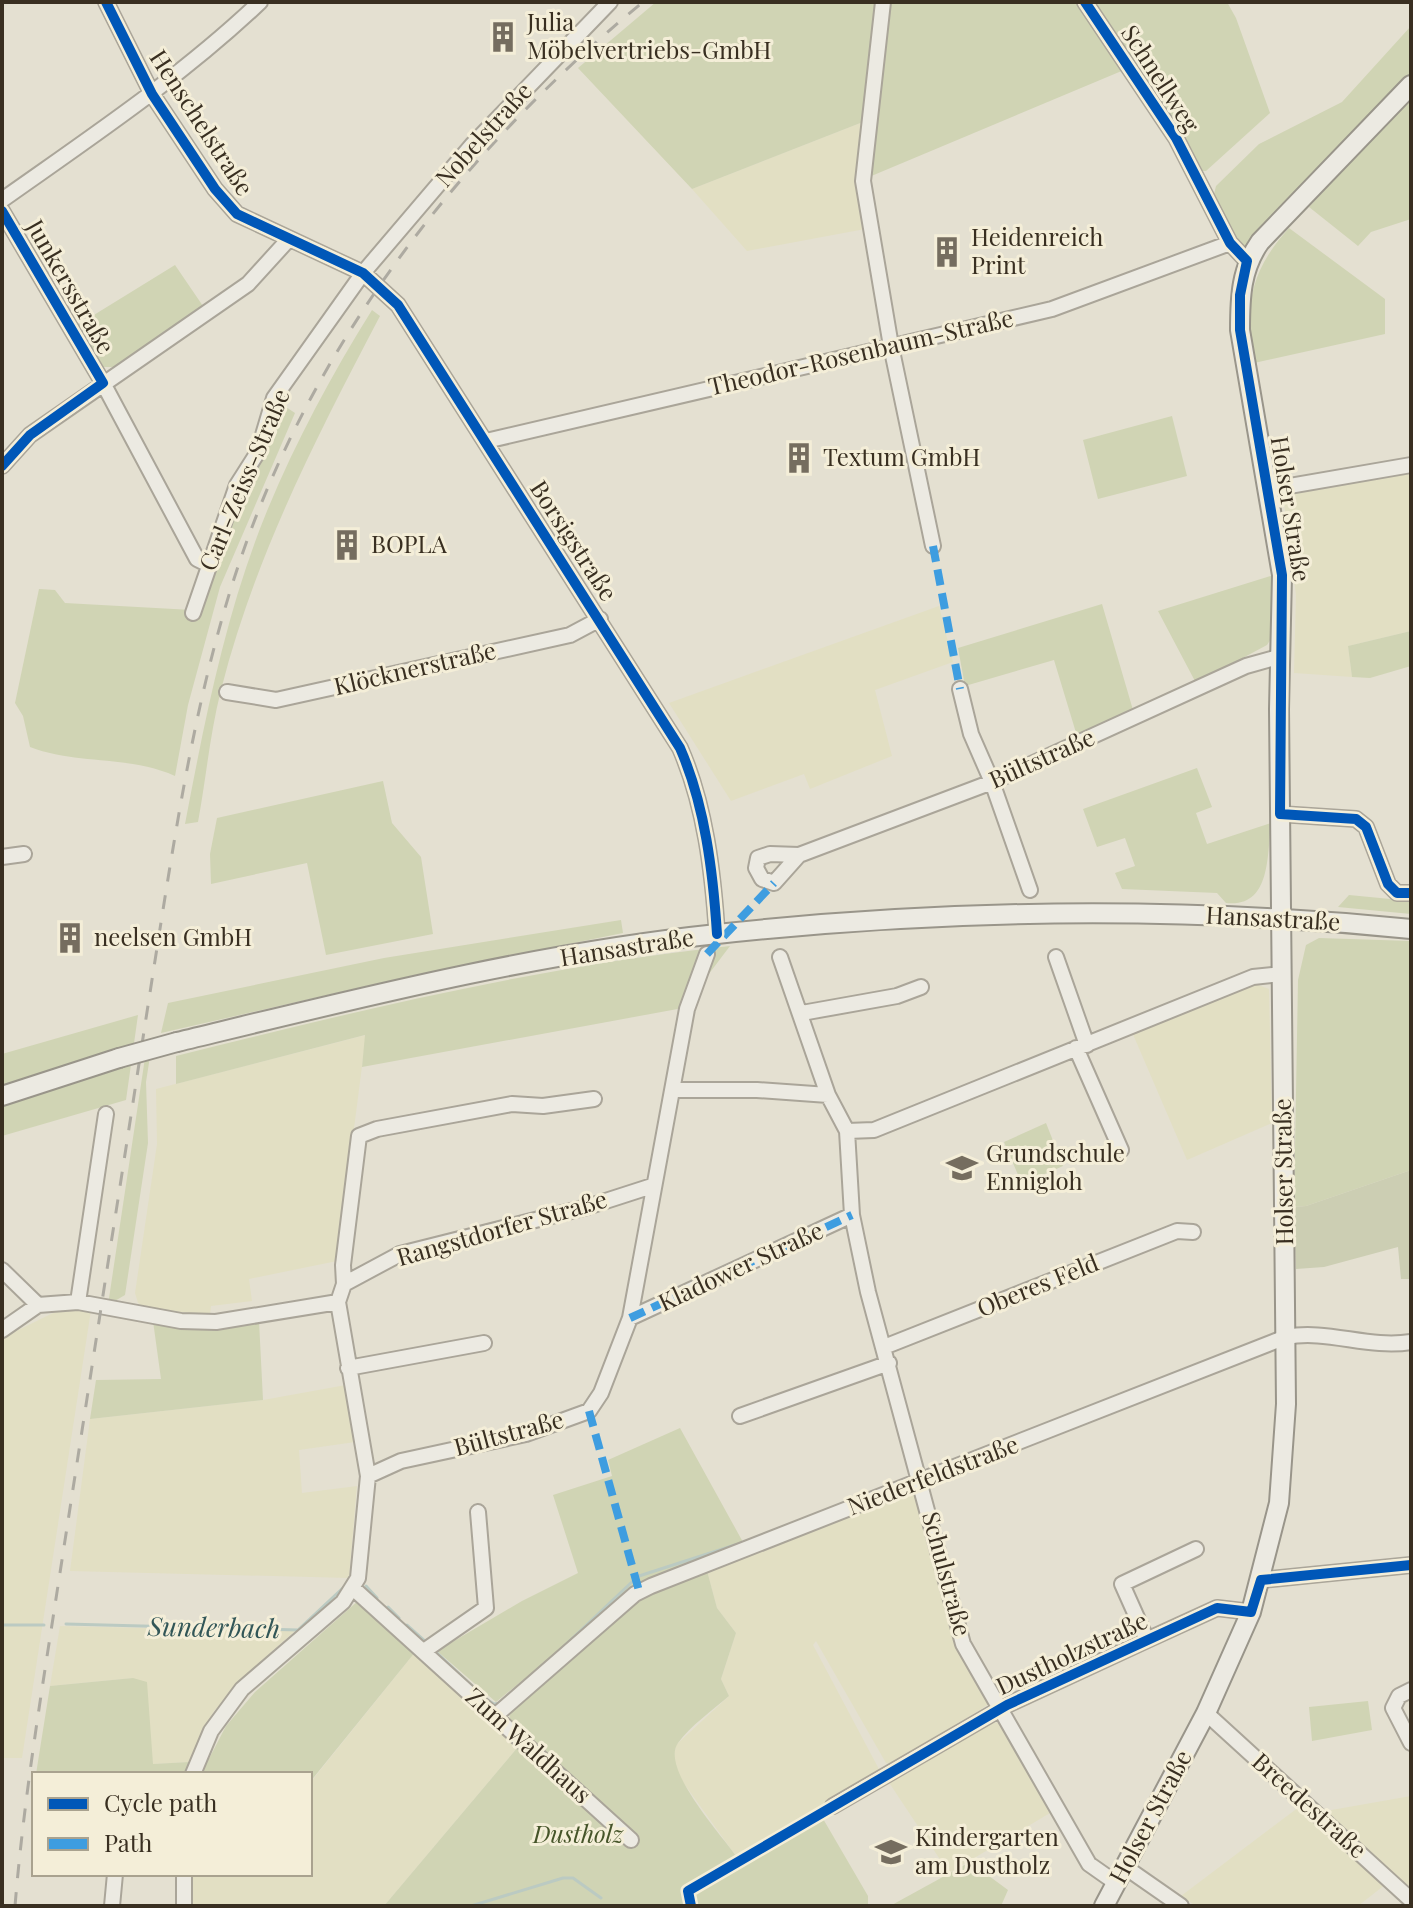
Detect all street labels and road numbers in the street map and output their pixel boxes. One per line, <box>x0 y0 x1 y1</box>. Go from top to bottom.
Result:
street label: Schnellweg <box>1115 18 1208 138</box>
street label: Henschelstraße <box>144 43 262 201</box>
street label: Nobelstraße <box>427 75 538 193</box>
street label: Junkersstraße <box>20 212 123 359</box>
street label: Theodor-Rosenbaum-Straße <box>705 300 1016 402</box>
street label: Carl-Zeiss-Straße <box>190 383 296 575</box>
street label: Holser Straße <box>1265 434 1319 584</box>
street label: Borsigstraße <box>524 474 625 606</box>
street label: Klöcknerstraße <box>330 633 499 701</box>
street label: Bültstraße <box>983 720 1099 795</box>
street label: Hansastraße <box>1205 897 1341 937</box>
street label: Hansastraße <box>557 920 696 972</box>
street label: Holser Straße <box>1265 1098 1299 1246</box>
street label: Rangstdorfer Straße <box>393 1182 610 1272</box>
street label: Kladower Straße <box>653 1213 828 1317</box>
street label: Oberes Feld <box>972 1245 1103 1323</box>
street label: Bültstraße <box>450 1402 567 1462</box>
street label: Niederfeldstraße <box>842 1427 1022 1521</box>
street label: Schulstraße <box>916 1508 980 1639</box>
street label: Dustholzstraße <box>990 1603 1152 1701</box>
street label: Zum Waldhaus <box>460 1680 599 1809</box>
street label: Holser Straße <box>1101 1744 1198 1888</box>
street label: Breedestraße <box>1246 1745 1374 1864</box>

